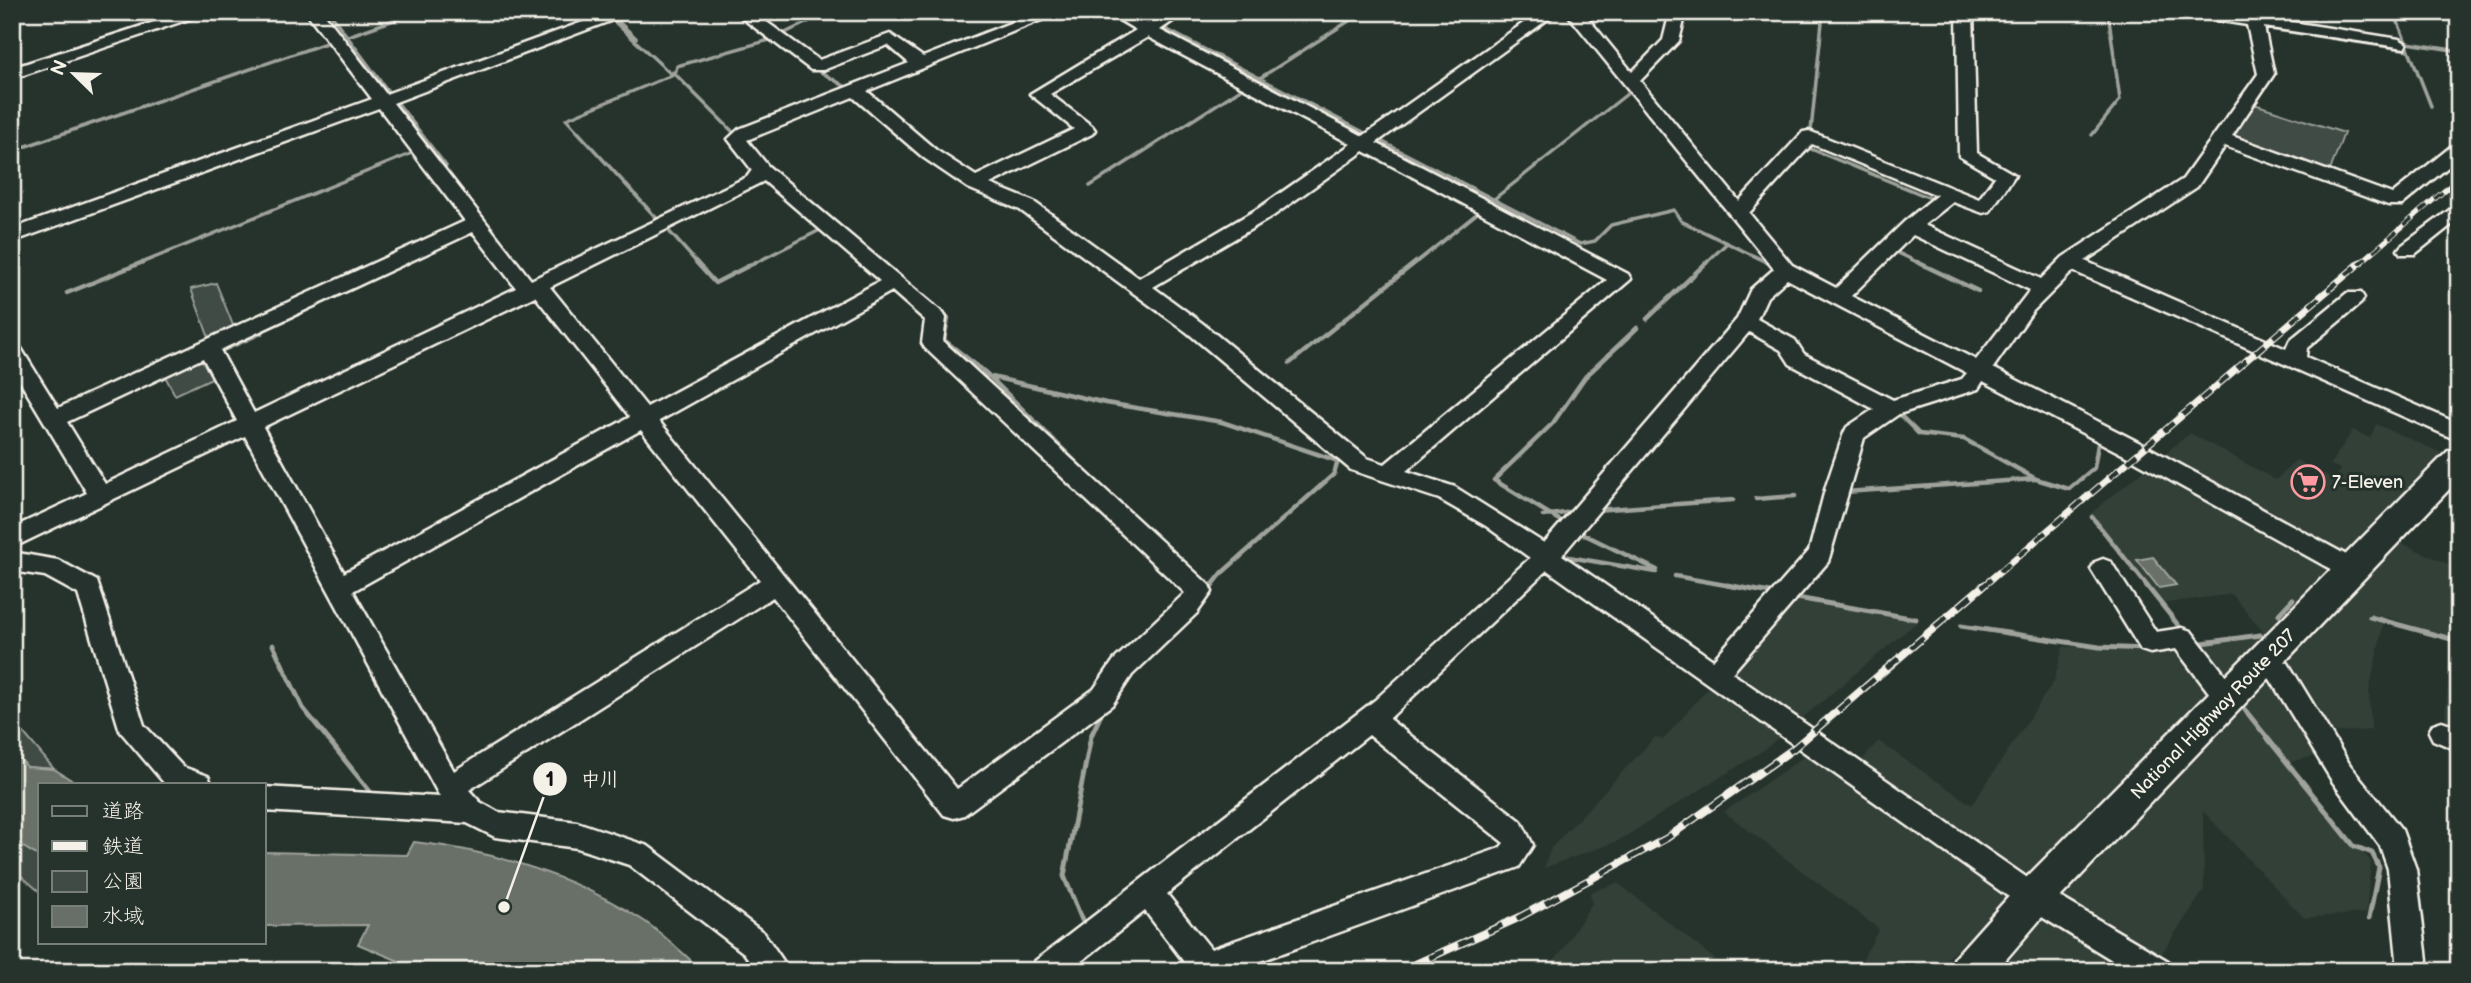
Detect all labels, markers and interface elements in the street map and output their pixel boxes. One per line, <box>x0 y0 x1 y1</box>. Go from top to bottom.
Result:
north arrow <box>38 38 108 108</box>
text: N <box>46 57 73 79</box>
supermarket icon: 7-Eleven <box>2289 463 2327 501</box>
place label: 7-Eleven <box>2332 472 2403 493</box>
street label: National Highway Route 207 <box>2127 625 2300 804</box>
callout: 中川 <box>532 759 633 799</box>
text: 1 <box>546 767 554 792</box>
text: 中川 <box>581 769 619 792</box>
legend <box>38 783 266 944</box>
text: 道路 <box>102 799 144 824</box>
text: 鉄道 <box>102 834 144 859</box>
text: 公園 <box>102 869 144 894</box>
text: 水域 <box>102 904 144 929</box>

